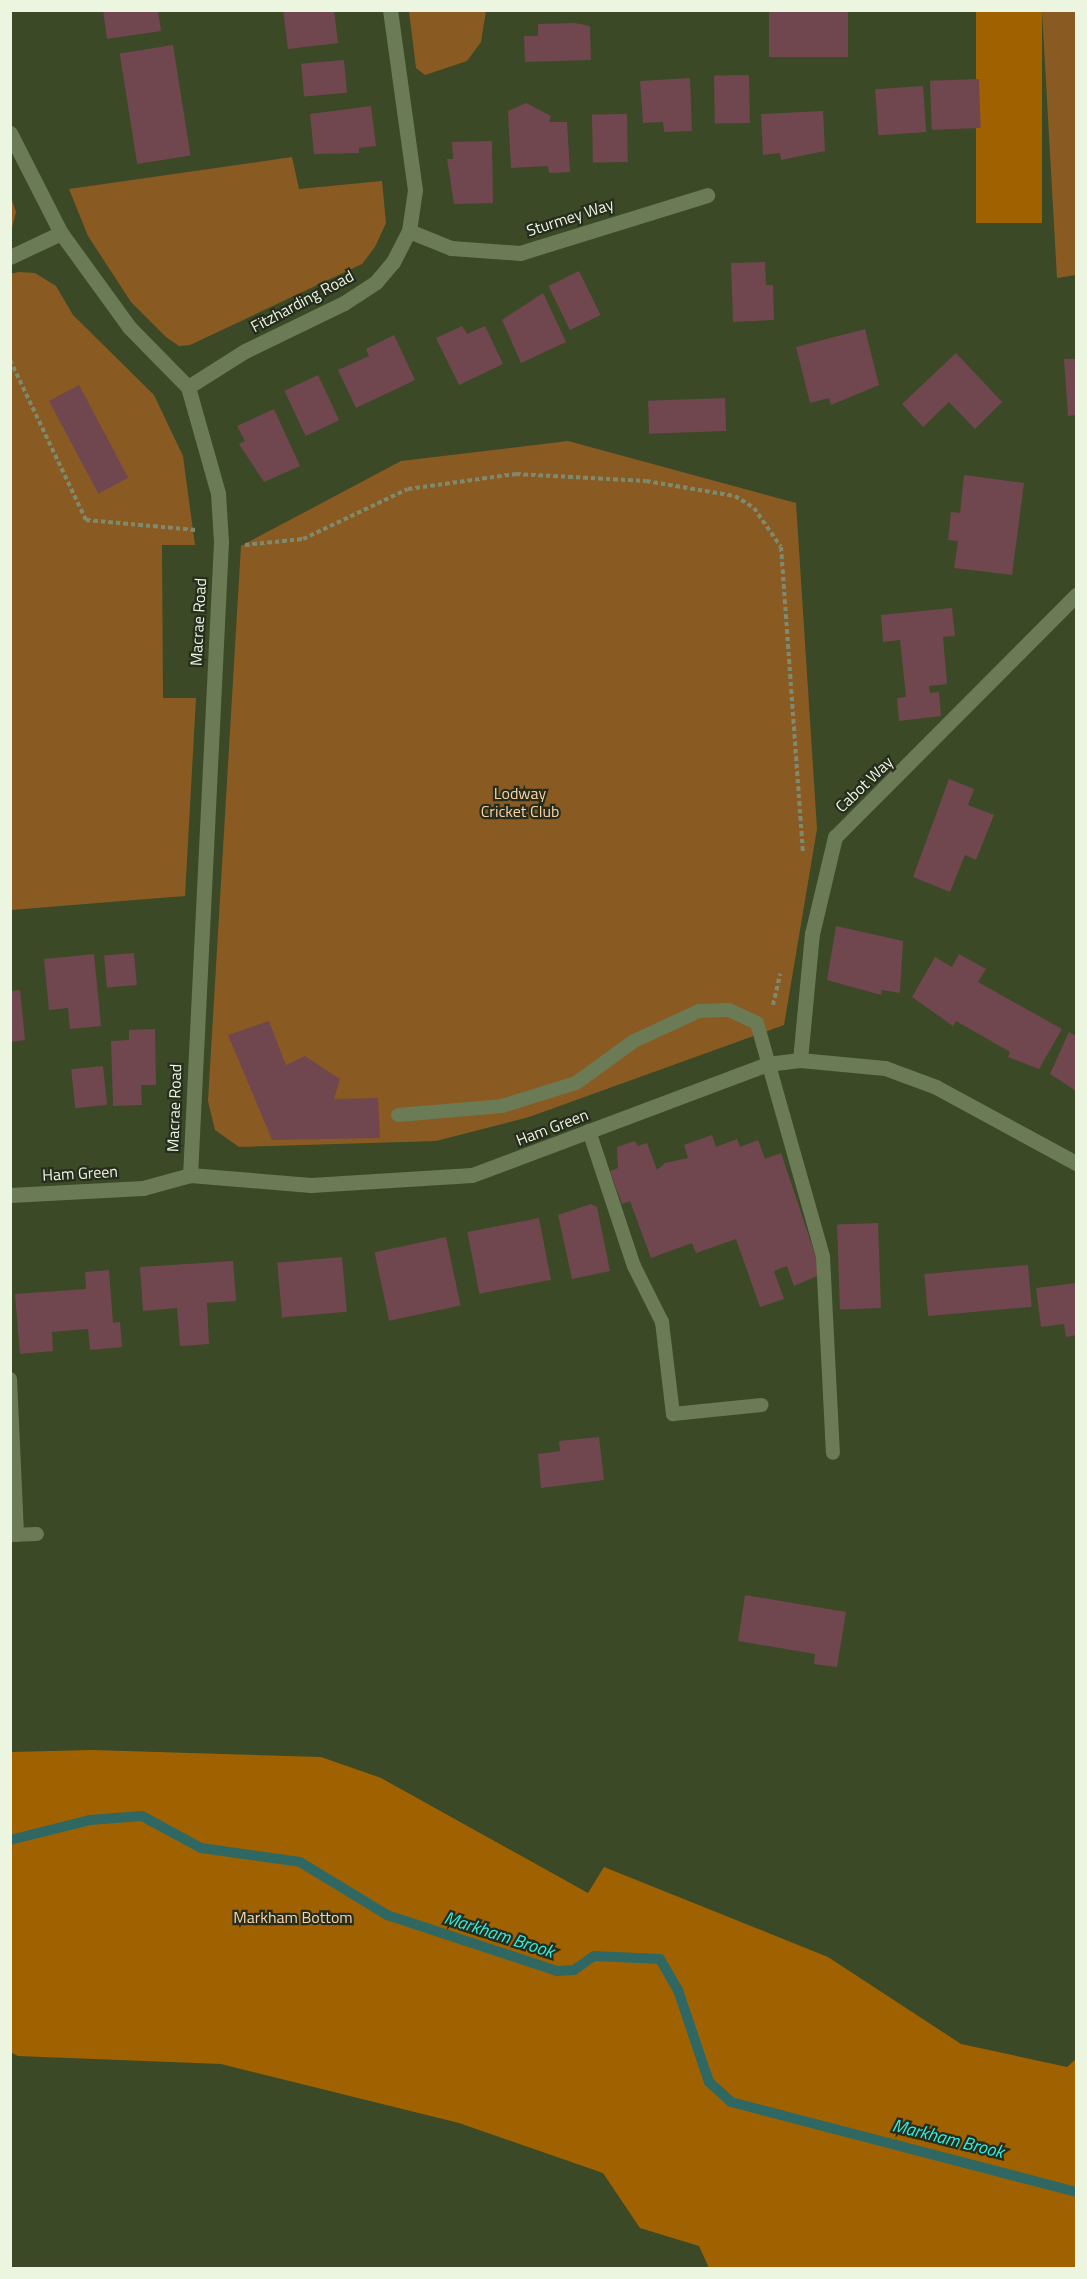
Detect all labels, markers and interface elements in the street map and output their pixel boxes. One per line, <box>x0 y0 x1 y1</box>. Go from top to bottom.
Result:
street label: Sturmey Way <box>524 194 616 240</box>
street label: Fitzharding Road <box>247 266 357 336</box>
street label: Macrae Road <box>186 577 210 667</box>
street label: Cabot Way <box>831 752 897 816</box>
park label: Lodway Cricket Club <box>481 783 559 821</box>
street label: Macrae Road <box>163 1064 185 1152</box>
street label: Ham Green <box>513 1104 591 1150</box>
street label: Ham Green <box>42 1161 118 1185</box>
park label: Markham Bottom <box>233 1907 353 1927</box>
water label: Markham Brook <box>441 1907 557 1963</box>
water label: Markham Brook <box>890 2115 1006 2163</box>

